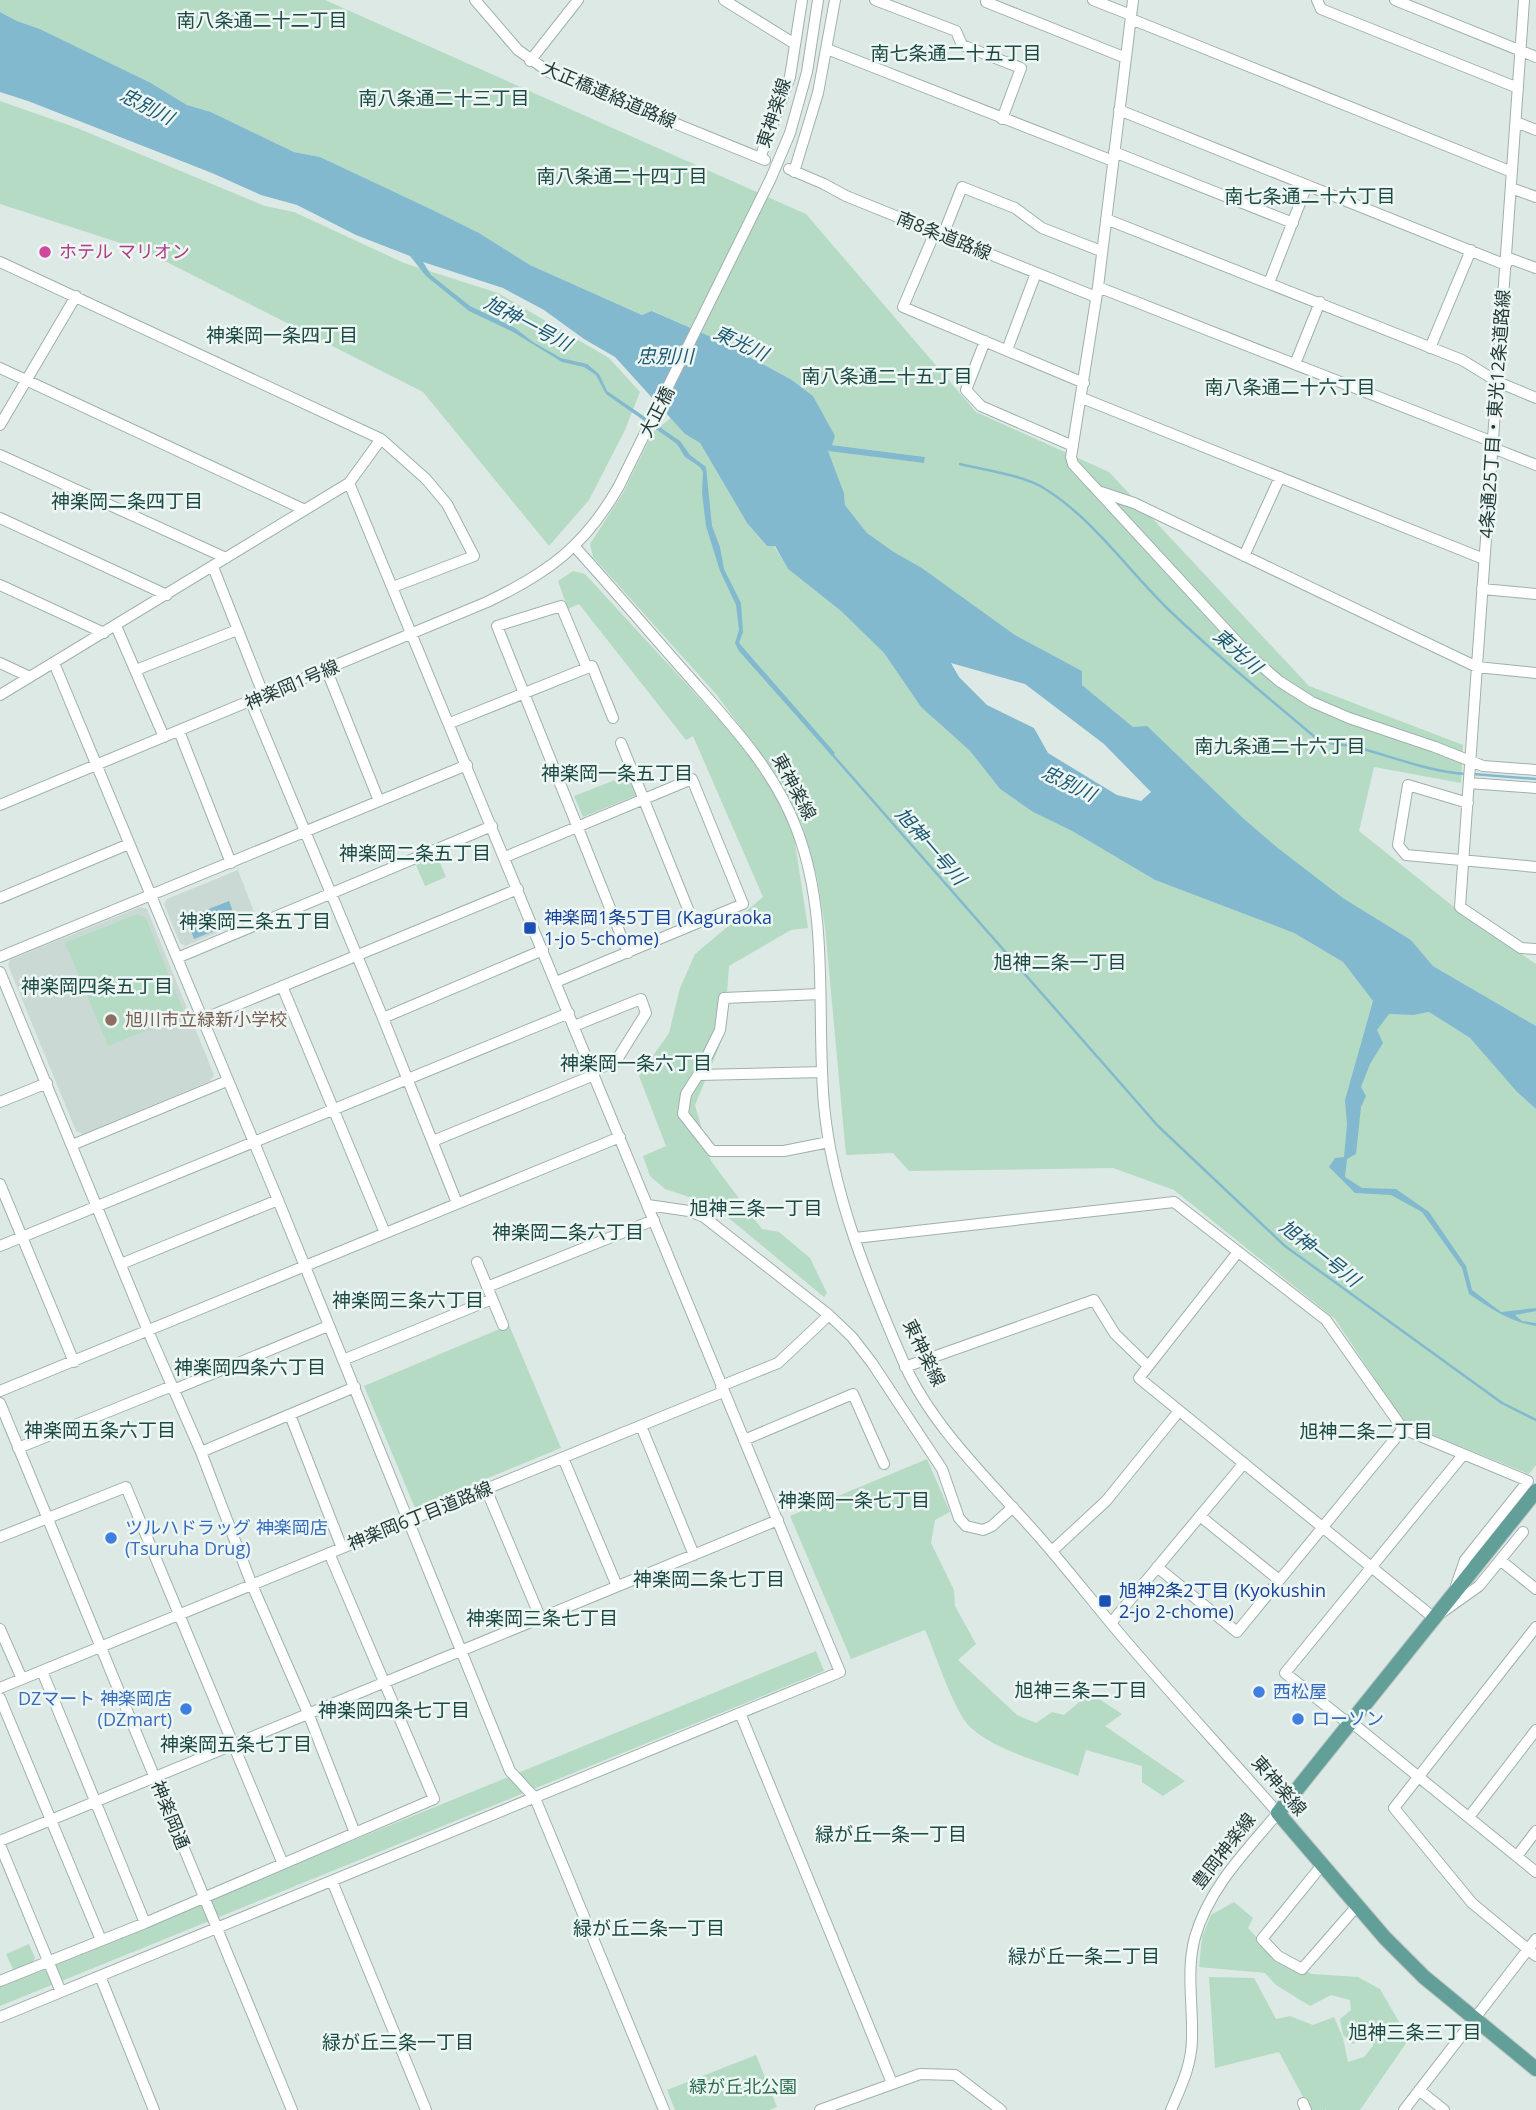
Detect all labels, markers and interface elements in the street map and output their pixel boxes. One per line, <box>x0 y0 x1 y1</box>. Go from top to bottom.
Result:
district label: 南八条通二十二丁目 <box>176 7 348 33</box>
district label: 南七条通二十五丁目 <box>870 40 1042 66</box>
street label: 大正橋連絡道路線 <box>538 55 680 133</box>
street label: 東神楽線 <box>751 75 796 151</box>
water label: 忠別川 <box>116 81 180 131</box>
district label: 南八条通二十三丁目 <box>358 85 530 111</box>
district label: 南八条通二十四丁目 <box>536 163 708 189</box>
district label: 南七条通二十六丁目 <box>1224 183 1396 209</box>
street label: 南8条道路線 <box>893 205 995 265</box>
place label: ホテル マリオン <box>59 239 190 263</box>
marker: ホテル マリオン <box>37 244 53 260</box>
water label: 旭神一号川 <box>480 289 578 358</box>
street label: 4条通25丁目・東光12条道路線 <box>1473 289 1515 539</box>
water label: 東光川 <box>710 319 774 368</box>
district label: 神楽岡一条四丁目 <box>206 322 358 348</box>
water label: 忠別川 <box>636 343 695 369</box>
district label: 南八条通二十五丁目 <box>801 363 973 389</box>
district label: 南八条通二十六丁目 <box>1204 374 1376 400</box>
street label: 大正橋 <box>633 382 679 441</box>
district label: 神楽岡二条四丁目 <box>51 488 203 514</box>
water label: 東光川 <box>1208 622 1270 681</box>
street label: 神楽岡1号線 <box>241 653 342 715</box>
district label: 南九条通二十六丁目 <box>1194 733 1366 759</box>
street label: 東神楽線 <box>767 749 822 824</box>
water label: 忠別川 <box>1038 759 1102 808</box>
district label: 神楽岡一条五丁目 <box>541 760 693 786</box>
water label: 旭神一号川 <box>890 802 973 892</box>
district label: 神楽岡二条五丁目 <box>339 840 491 866</box>
place label: 神楽岡1条5丁目 (Kaguraoka 1-jo 5-chome) <box>544 905 772 950</box>
district label: 神楽岡三条五丁目 <box>179 908 331 934</box>
marker: 神楽岡1条5丁目 (Kaguraoka 1-jo 5-chome) <box>522 920 538 936</box>
district label: 旭神二条一丁目 <box>993 949 1127 975</box>
district label: 神楽岡四条五丁目 <box>21 973 173 999</box>
place label: 旭川市立緑新小学校 <box>125 1007 287 1031</box>
marker: 旭川市立緑新小学校 <box>103 1012 119 1028</box>
district label: 神楽岡一条六丁目 <box>560 1050 712 1076</box>
district label: 旭神三条一丁目 <box>689 1195 823 1221</box>
water label: 旭神一号川 <box>1275 1214 1367 1294</box>
district label: 神楽岡二条六丁目 <box>492 1219 644 1245</box>
district label: 神楽岡三条六丁目 <box>332 1287 484 1313</box>
street label: 東神楽線 <box>898 1315 951 1390</box>
district label: 神楽岡四条六丁目 <box>174 1354 326 1380</box>
district label: 神楽岡五条六丁目 <box>24 1417 176 1443</box>
district label: 旭神二条二丁目 <box>1299 1418 1433 1444</box>
street label: 神楽岡6丁目道路線 <box>344 1475 496 1555</box>
district label: 神楽岡一条七丁目 <box>778 1487 930 1513</box>
place label: ツルハドラッグ 神楽岡店 (Tsuruha Drug) <box>125 1515 328 1560</box>
marker: ツルハドラッグ 神楽岡店 (Tsuruha Drug) <box>103 1530 119 1546</box>
district label: 神楽岡二条七丁目 <box>633 1566 785 1592</box>
place label: 旭神2条2丁目 (Kyokushin 2-jo 2-chome) <box>1119 1578 1326 1623</box>
marker: 旭神2条2丁目 (Kyokushin 2-jo 2-chome) <box>1097 1593 1113 1609</box>
district label: 神楽岡三条七丁目 <box>466 1605 618 1631</box>
district label: 旭神三条二丁目 <box>1014 1677 1148 1703</box>
place label: 西松屋 <box>1273 1679 1327 1703</box>
marker: 西松屋 <box>1251 1684 1267 1700</box>
place label: DZマート 神楽岡店 (DZmart) <box>18 1686 172 1731</box>
district label: 神楽岡四条七丁目 <box>318 1697 470 1723</box>
marker: DZマート 神楽岡店 (DZmart) <box>178 1701 194 1717</box>
place label: ローソン <box>1312 1706 1384 1730</box>
marker: ローソン <box>1290 1711 1306 1727</box>
district label: 神楽岡五条七丁目 <box>160 1731 312 1757</box>
street label: 東神楽線 <box>1247 1750 1312 1820</box>
street label: 神楽岡通 <box>146 1777 196 1852</box>
street label: 豊岡神楽線 <box>1186 1808 1260 1893</box>
district label: 緑が丘一条一丁目 <box>815 1821 967 1847</box>
district label: 緑が丘二条一丁目 <box>573 1915 725 1941</box>
district label: 緑が丘一条二丁目 <box>1008 1943 1160 1969</box>
district label: 旭神三条三丁目 <box>1348 2019 1482 2045</box>
district label: 緑が丘三条一丁目 <box>322 2029 474 2055</box>
park label: 緑が丘北公園 <box>689 2074 797 2098</box>

